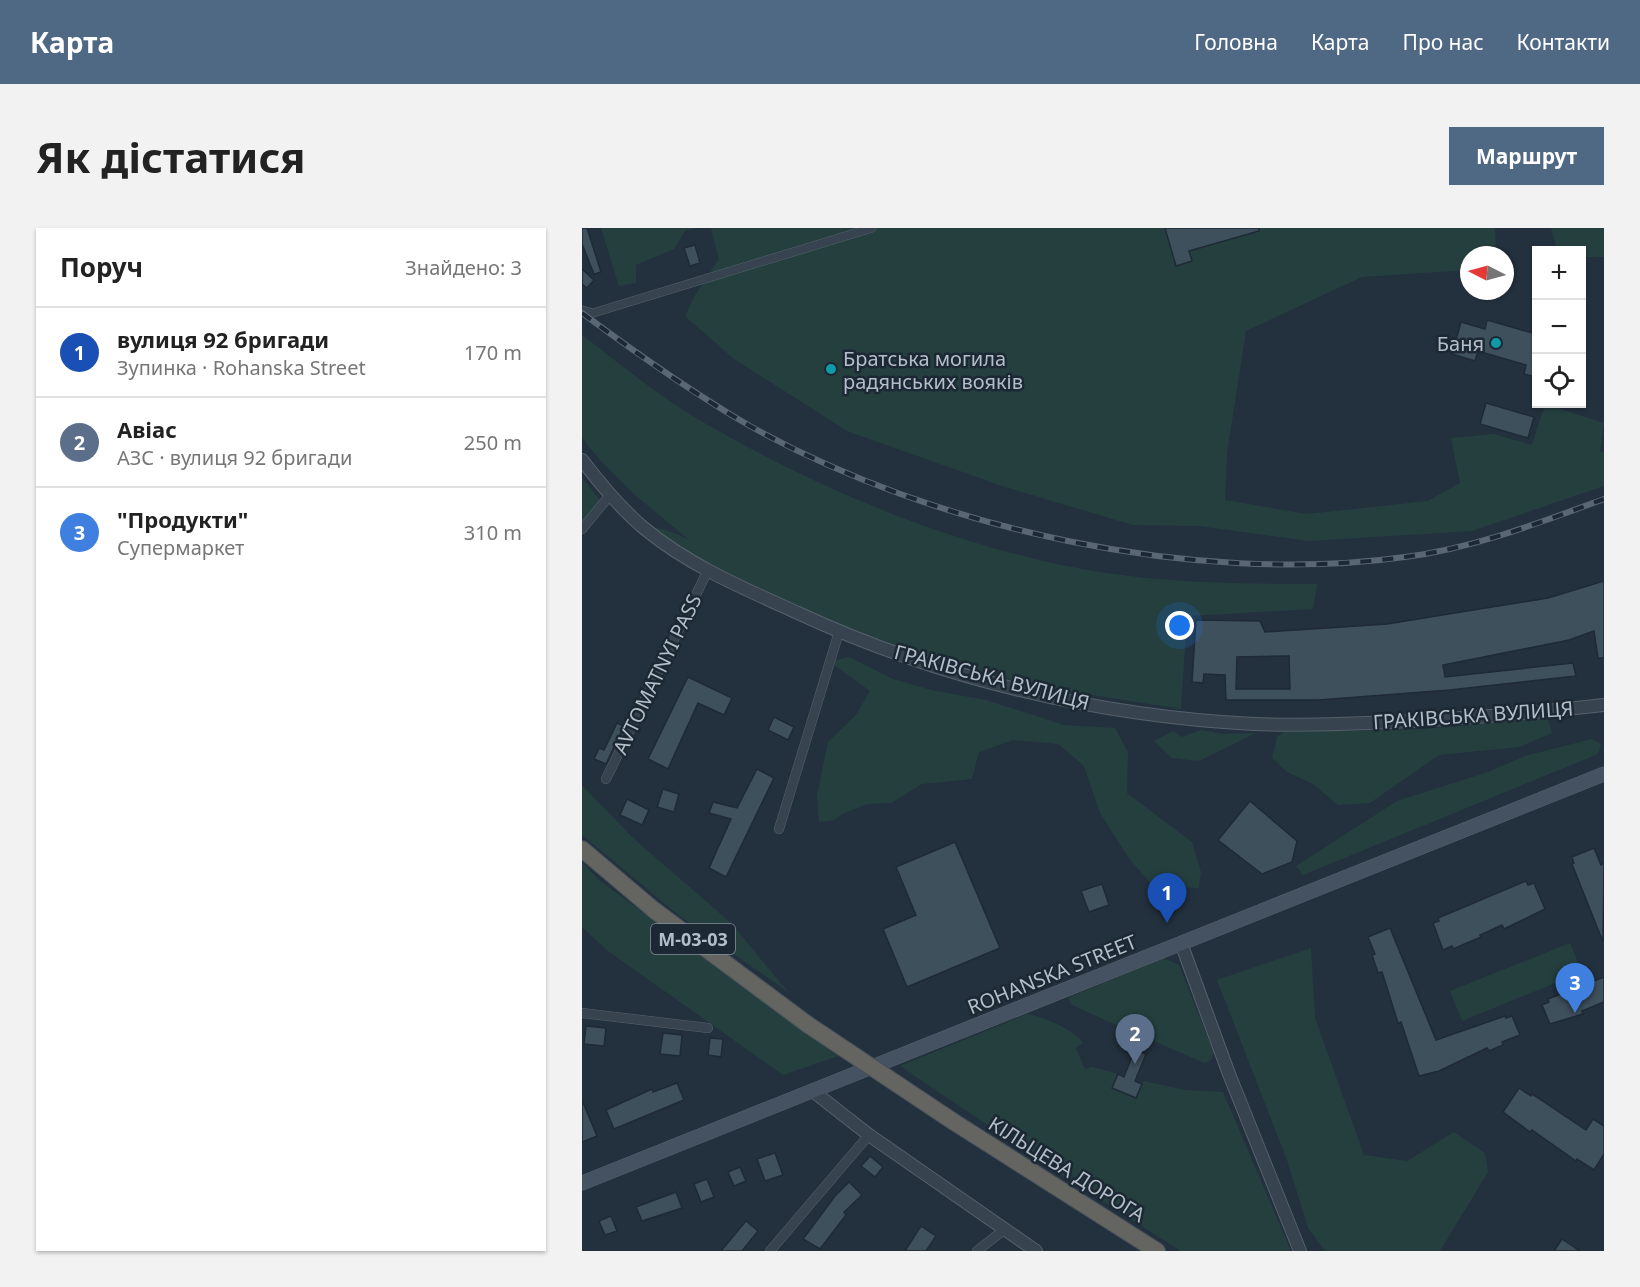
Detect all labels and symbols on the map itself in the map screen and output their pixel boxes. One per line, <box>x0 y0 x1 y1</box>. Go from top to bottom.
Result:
north arrow <box>1460 246 1514 300</box>
place label: Баня <box>1437 330 1484 357</box>
marker: Баня <box>1489 336 1503 350</box>
place label: Братська могила радянських вояків <box>843 345 1023 395</box>
marker: Братська могила радянських вояків <box>824 362 838 376</box>
street label: AVTOMATNYI PASS <box>606 589 708 759</box>
your location <box>1165 611 1194 640</box>
street label: ГРАКІВСЬКА ВУЛИЦЯ <box>892 638 1092 716</box>
street label: ГРАКІВСЬКА ВУЛИЦЯ <box>1372 695 1574 735</box>
pin: 1 <box>1148 874 1186 923</box>
road number: М-03-03 <box>651 924 735 954</box>
street label: ROHANSKA STREET <box>963 928 1141 1020</box>
pin: 3 <box>1556 964 1594 1013</box>
pin: 2 <box>1116 1014 1154 1064</box>
street label: КІЛЬЦЕВА ДОРОГА <box>984 1110 1151 1228</box>

